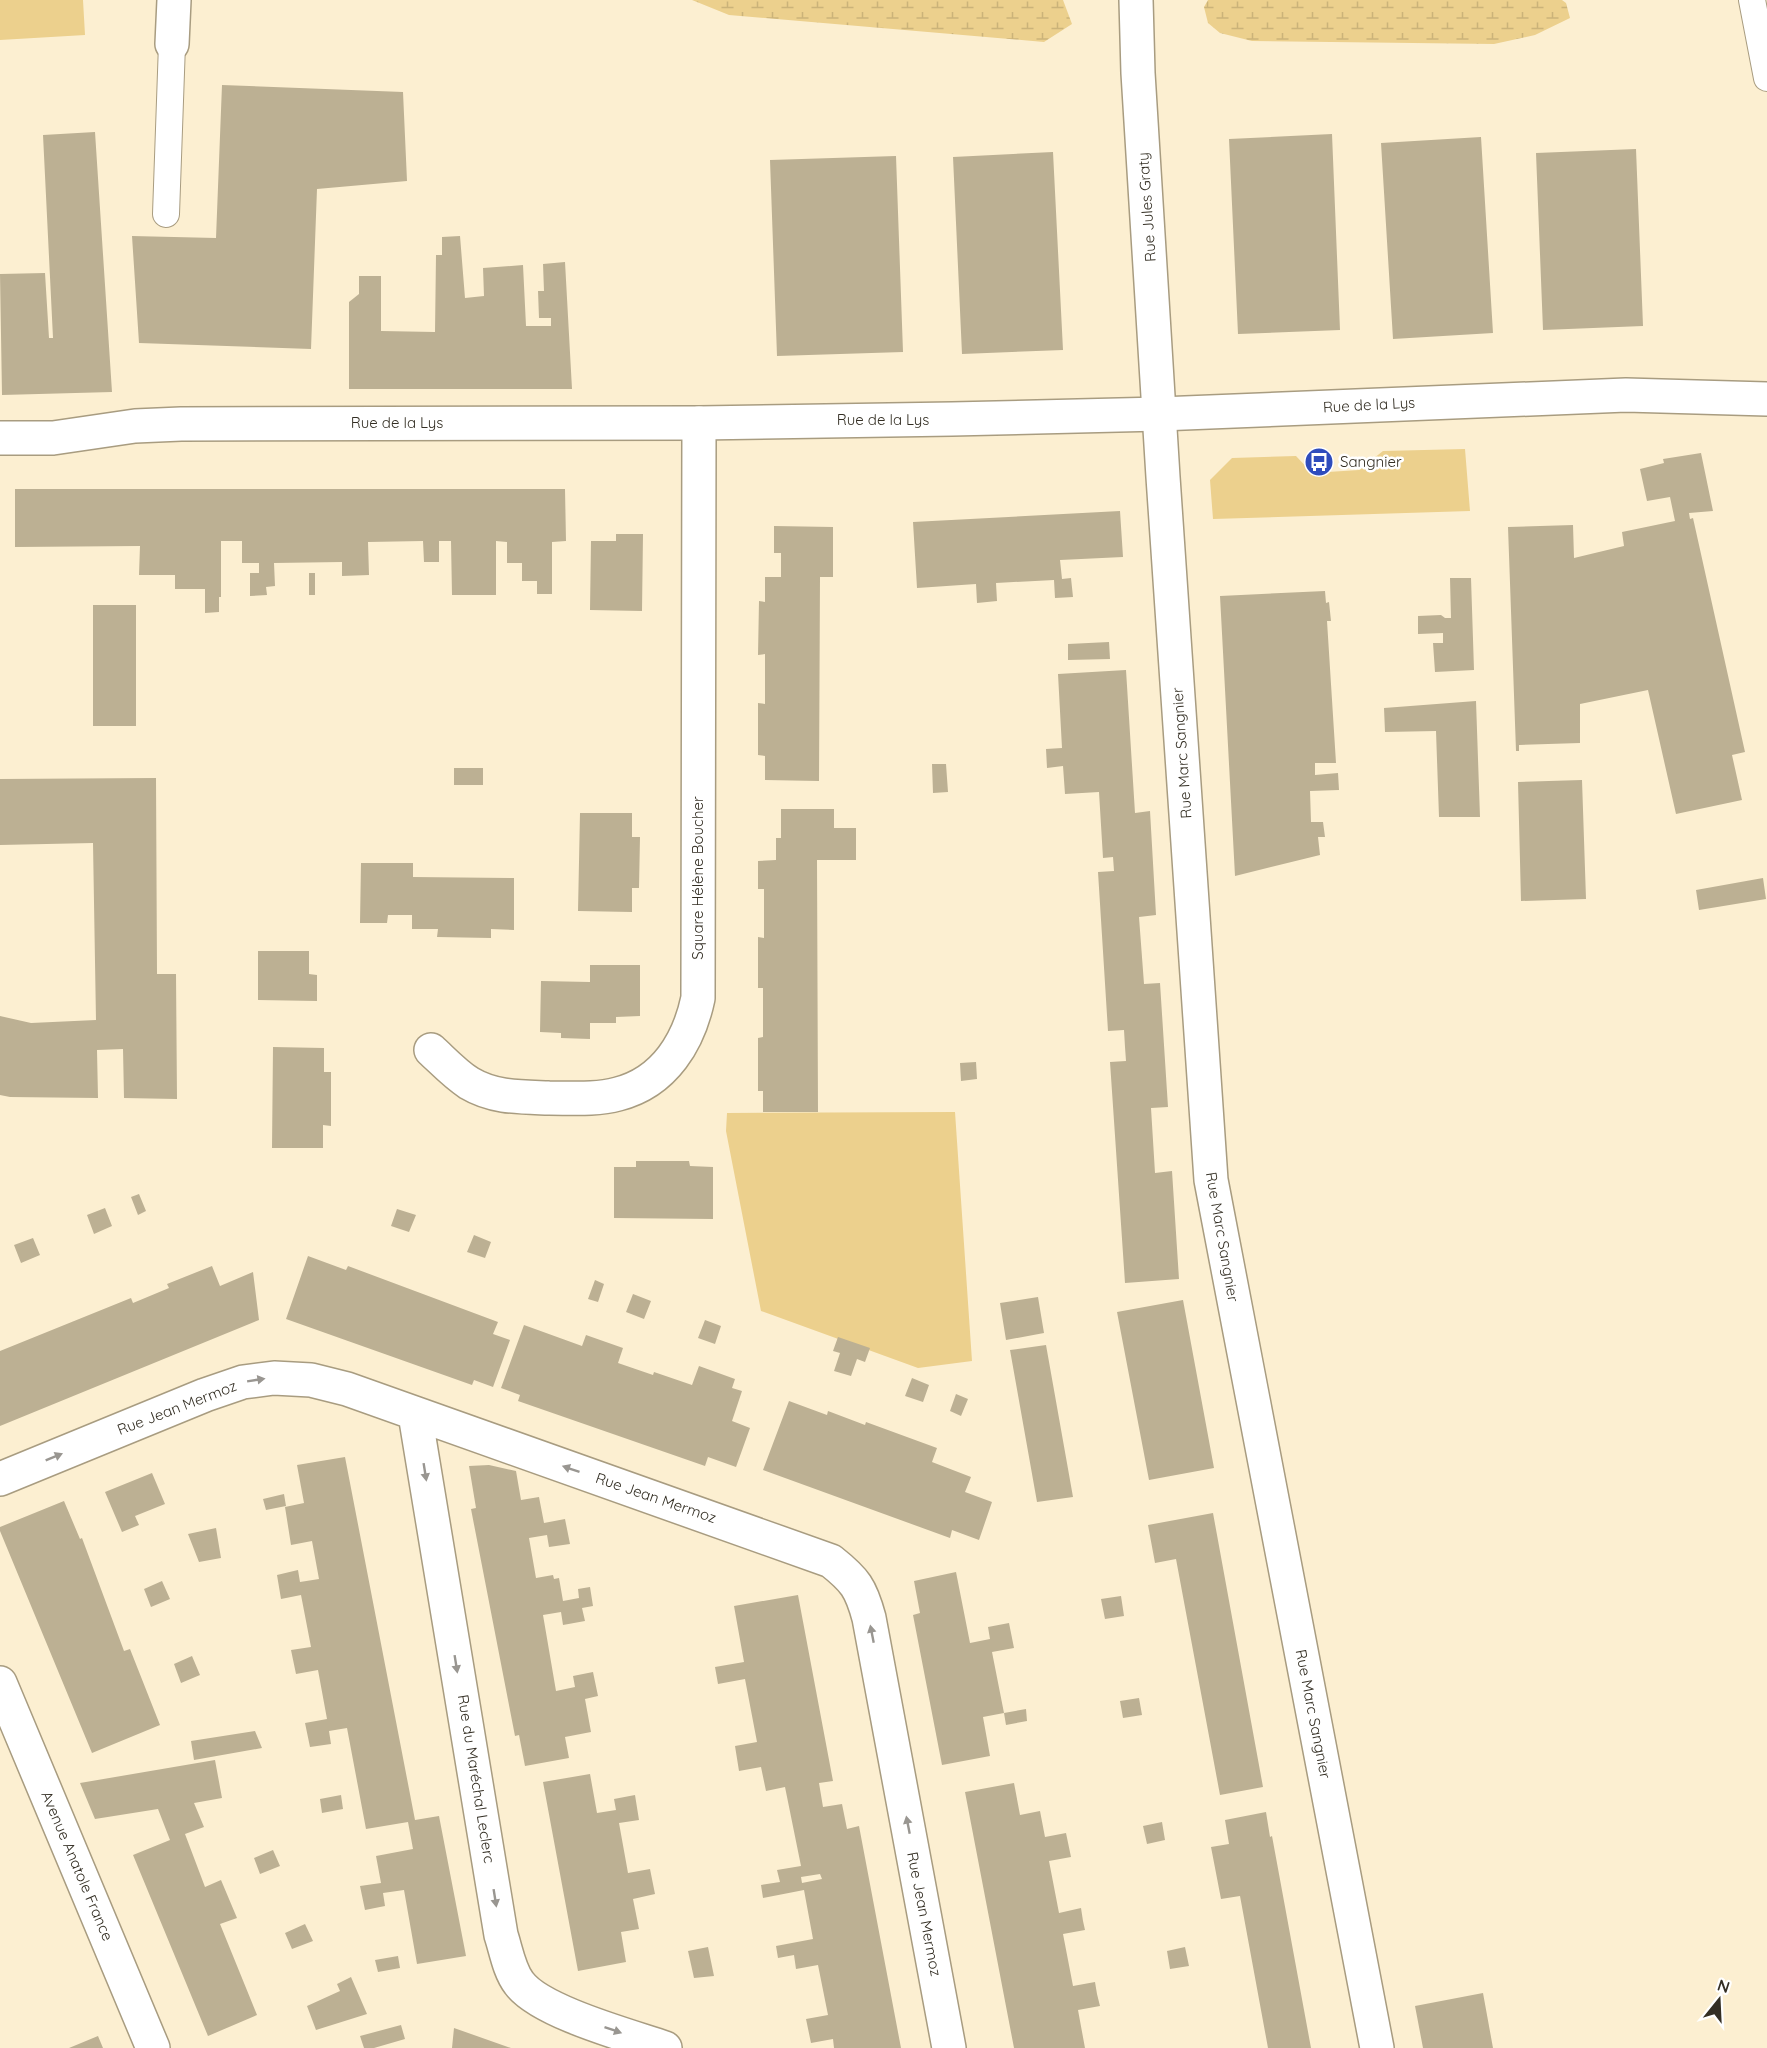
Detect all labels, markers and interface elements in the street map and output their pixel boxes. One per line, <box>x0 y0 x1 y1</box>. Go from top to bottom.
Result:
street label: Rue Jules Graty <box>1133 152 1160 262</box>
street label: Rue de la Lys <box>1322 393 1416 416</box>
street label: Rue de la Lys <box>837 410 929 429</box>
street label: Rue de la Lys <box>351 413 443 432</box>
bus stop icon: Sangnier <box>1303 446 1335 478</box>
place label: Sangnier <box>1340 452 1402 471</box>
street label: Rue Marc Sangnier <box>1167 687 1196 819</box>
street label: Square Hélène Boucher <box>688 796 707 960</box>
street label: Rue Marc Sangnier <box>1202 1171 1243 1304</box>
street label: Rue Jean Mermoz <box>114 1376 239 1439</box>
one-way arrow <box>246 1376 265 1385</box>
one-way arrow <box>45 1452 63 1461</box>
one-way arrow <box>420 1462 429 1481</box>
one-way arrow <box>562 1463 580 1473</box>
street label: Rue Jean Mermoz <box>593 1468 719 1527</box>
one-way arrow <box>867 1624 876 1643</box>
street label: Rue Marc Sangnier <box>1292 1648 1335 1780</box>
one-way arrow <box>452 1655 461 1674</box>
street label: Rue du Maréchal Leclerc <box>454 1693 499 1865</box>
street label: Avenue Anatole France <box>37 1788 118 1944</box>
one-way arrow <box>903 1816 912 1835</box>
street label: Rue Jean Mermoz <box>903 1850 946 1978</box>
one-way arrow <box>491 1888 500 1907</box>
north arrow <box>1689 1970 1749 2030</box>
text: N <box>1715 1974 1732 1997</box>
one-way arrow <box>604 2026 622 2035</box>

